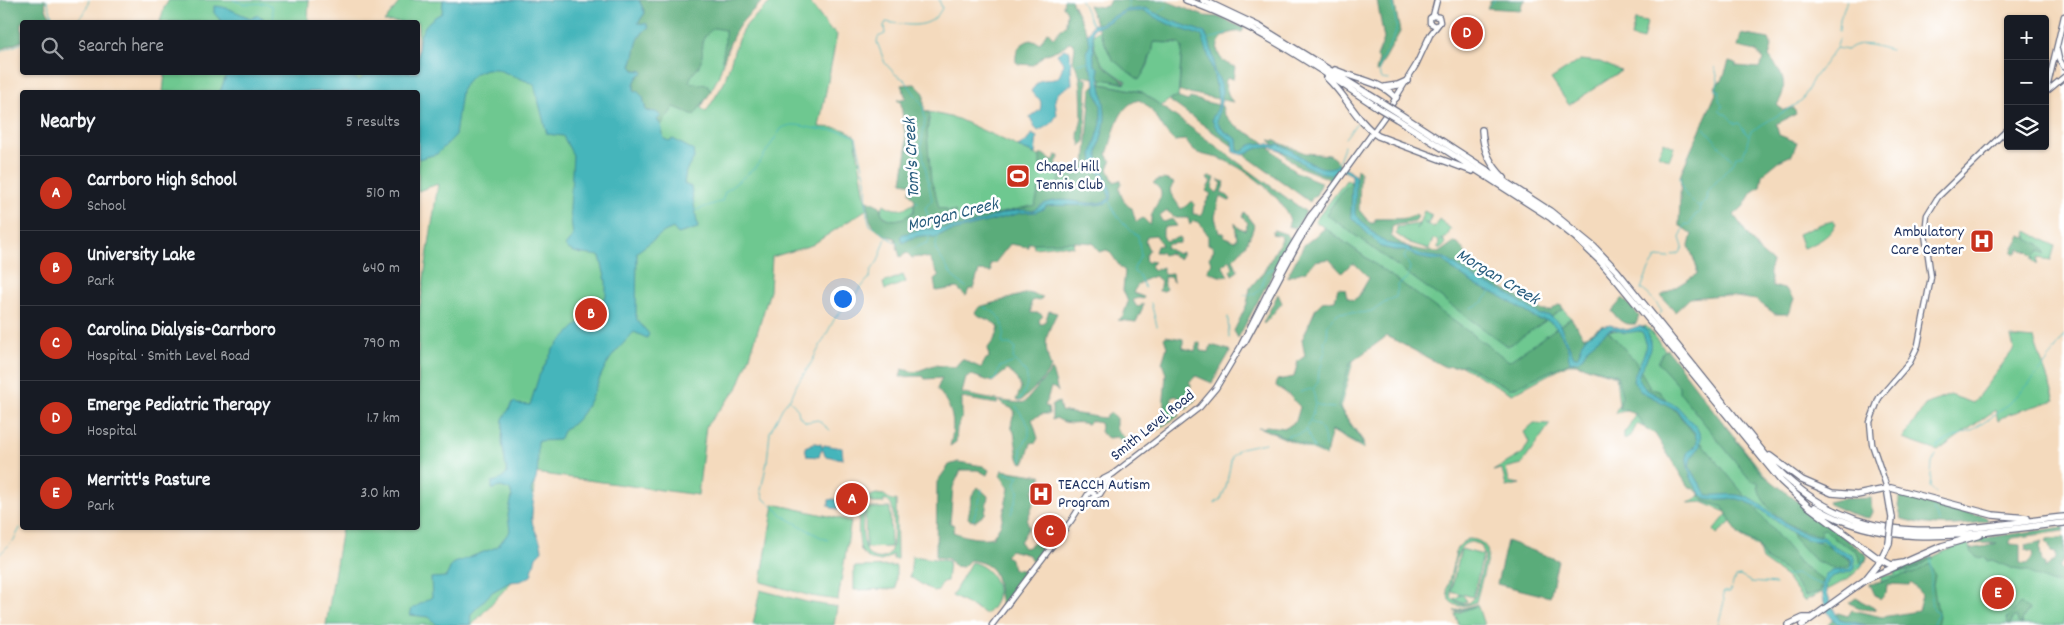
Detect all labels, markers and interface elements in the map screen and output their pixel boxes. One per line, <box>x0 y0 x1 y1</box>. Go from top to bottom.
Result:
pin: D <box>1451 14 1483 52</box>
map controls <box>2004 15 2049 150</box>
button: + <box>2004 15 2049 60</box>
search box <box>20 20 420 75</box>
icon: search <box>38 34 66 62</box>
text: Search here <box>78 34 164 61</box>
button: − <box>2004 60 2049 105</box>
button: layers <box>2004 105 2049 150</box>
text: Nearby <box>40 108 95 138</box>
text: 5 results <box>346 111 400 134</box>
water label: Tom's Creek <box>898 116 928 199</box>
place label: Chapel Hill Tennis Club <box>1036 156 1103 197</box>
sports icon: Chapel Hill Tennis Club <box>1005 163 1031 189</box>
text: Carrboro High School <box>87 168 237 195</box>
text: A <box>52 182 60 205</box>
text: 510 m <box>366 182 400 205</box>
water label: Morgan Creek <box>905 192 1003 239</box>
text: School <box>87 195 126 218</box>
place label: Ambulatory Care Center <box>1891 221 1965 262</box>
hospital icon: Ambulatory Care Center <box>1969 228 1995 254</box>
text: University Lake <box>87 243 195 270</box>
water label: Morgan Creek <box>1451 243 1545 313</box>
text: B <box>52 257 60 280</box>
text: 640 m <box>362 257 400 280</box>
text: Park <box>87 270 114 293</box>
your location <box>830 286 856 312</box>
pin: B <box>575 295 607 333</box>
text: Carolina Dialysis-Carrboro <box>87 318 276 345</box>
text: C <box>52 332 60 355</box>
text: 790 m <box>363 332 400 355</box>
text: Hospital · Smith Level Road <box>87 345 250 368</box>
street label: Smith Level Road <box>1106 385 1200 467</box>
text: Emerge Pediatric Therapy <box>87 393 270 420</box>
text: D <box>52 407 60 430</box>
text: 1.7 km <box>366 407 400 430</box>
text: Hospital <box>87 420 137 443</box>
text: Merritt's Pasture <box>87 468 210 495</box>
place label: TEACCH Autism Program <box>1058 474 1150 515</box>
pin: A <box>836 480 868 518</box>
hospital icon: TEACCH Autism Program <box>1028 481 1054 507</box>
text: E <box>52 482 60 505</box>
text: 3.0 km <box>360 482 400 505</box>
text: Park <box>87 495 114 518</box>
pin: C <box>1034 512 1066 550</box>
pin: E <box>1982 574 2014 612</box>

